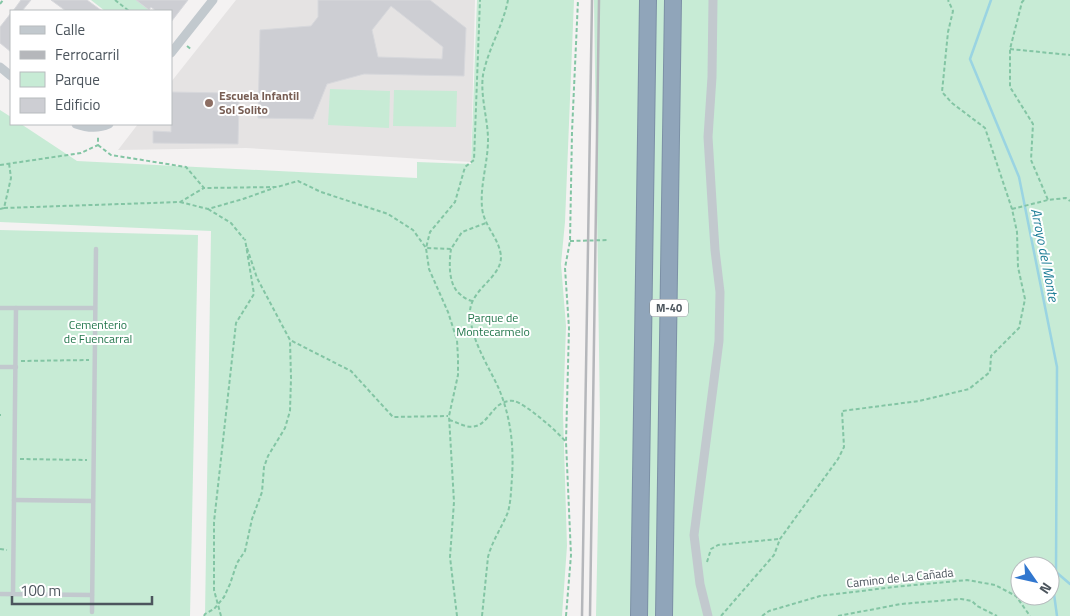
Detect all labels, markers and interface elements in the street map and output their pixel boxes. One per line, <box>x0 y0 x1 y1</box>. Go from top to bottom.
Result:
legend <box>10 10 172 125</box>
text: Calle <box>55 18 85 41</box>
text: Ferrocarril <box>55 43 120 66</box>
text: Parque <box>55 68 100 91</box>
place label: Escuela Infantil Sol Solito <box>219 86 299 119</box>
text: Edificio <box>55 93 100 116</box>
marker: Escuela Infantil Sol Solito <box>203 97 215 109</box>
water label: Arroyo del Monte <box>1026 207 1065 305</box>
road number: M-40 <box>650 300 688 316</box>
park label: Parque de Montecarmelo <box>456 308 530 341</box>
park label: Cementerio de Fuencarral <box>64 315 132 348</box>
north arrow <box>1010 556 1060 606</box>
street label: Camino de La Cañada <box>846 562 954 593</box>
scale bar <box>12 574 152 606</box>
text: 100 m <box>20 579 61 602</box>
text: N <box>1035 579 1058 598</box>

